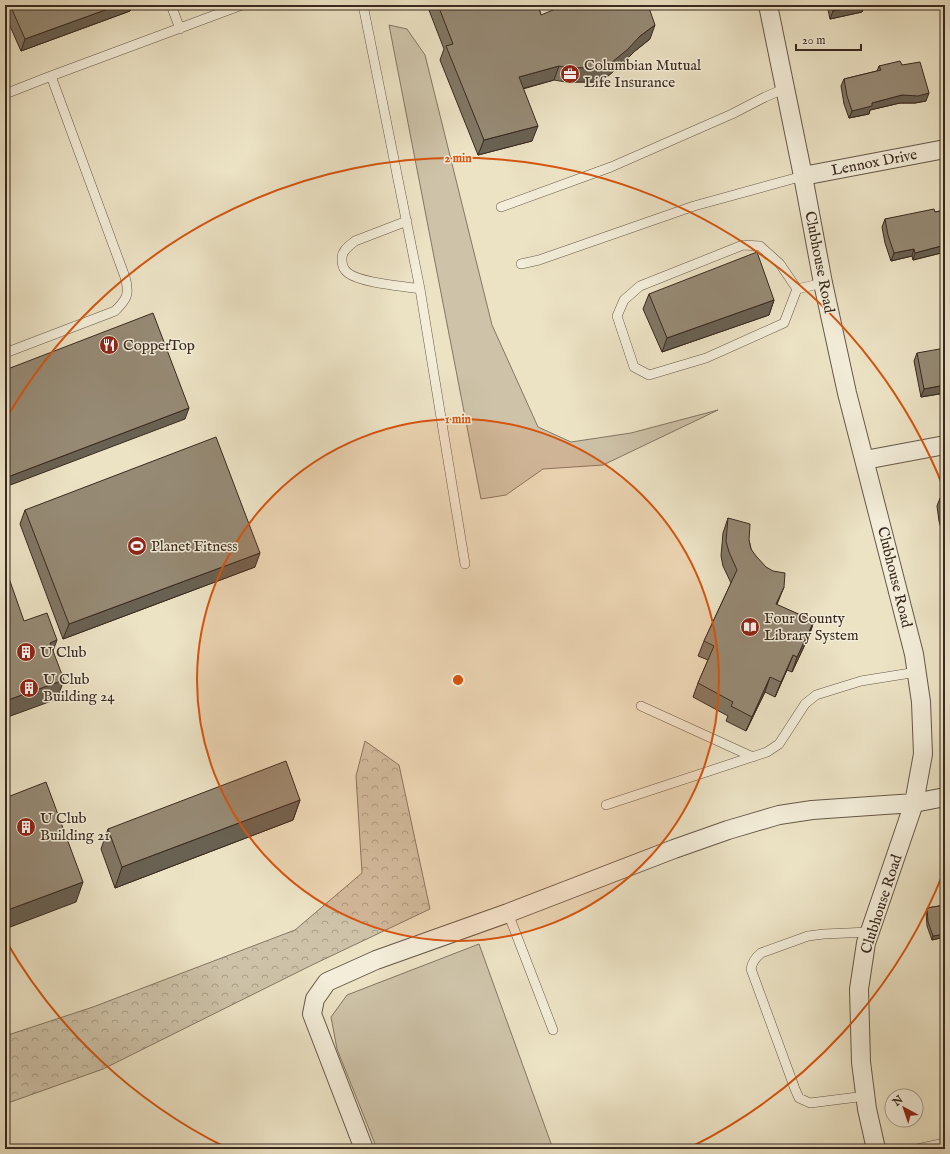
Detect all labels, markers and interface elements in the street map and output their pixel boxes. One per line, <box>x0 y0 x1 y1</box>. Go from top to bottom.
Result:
scale bar <box>796 26 861 52</box>
text: 20 m <box>802 33 825 48</box>
place label: Columbian Mutual Life Insurance <box>584 56 702 92</box>
office icon: Columbian Mutual Life Insurance <box>559 63 581 85</box>
street label: Lennox Drive <box>830 145 919 180</box>
text: 2 min <box>444 151 472 166</box>
street label: Clubhouse Road <box>800 209 839 316</box>
restaurant icon: CopperTop <box>98 334 120 356</box>
place label: CopperTop <box>123 336 195 355</box>
text: 1 min <box>445 412 472 427</box>
street label: Clubhouse Road <box>873 525 916 631</box>
sports icon: Planet Fitness <box>126 535 148 557</box>
place label: Planet Fitness <box>151 537 238 556</box>
place label: Four County Library System <box>764 609 859 645</box>
library icon: Four County Library System <box>739 616 761 638</box>
building icon: U Club <box>15 641 37 663</box>
place label: U Club <box>40 643 87 662</box>
place label: U Club Building 24 <box>43 670 115 706</box>
centre of rings <box>451 673 465 687</box>
building icon: U Club Building 24 <box>18 677 40 699</box>
place label: U Club Building 21 <box>40 809 110 845</box>
building icon: U Club Building 21 <box>15 816 37 838</box>
street label: Clubhouse Road <box>856 851 907 956</box>
north arrow <box>884 1088 924 1128</box>
text: N <box>889 1092 907 1110</box>

